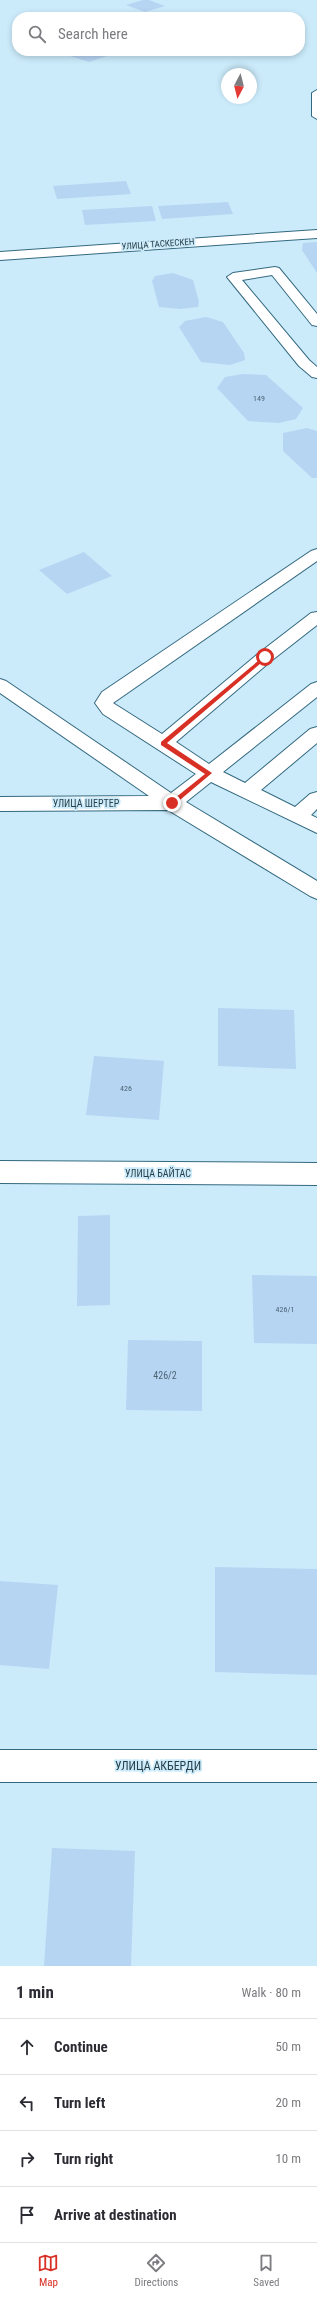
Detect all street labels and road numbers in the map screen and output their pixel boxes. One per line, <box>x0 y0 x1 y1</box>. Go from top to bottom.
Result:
street label: УЛИЦА ТАСКЕСКЕН <box>121 236 195 252</box>
street label: УЛИЦА ШЕРТЕР <box>53 798 120 809</box>
street label: УЛИЦА БАЙТАС <box>125 1167 191 1179</box>
street label: УЛИЦА АКБЕРДИ <box>115 1759 201 1773</box>

